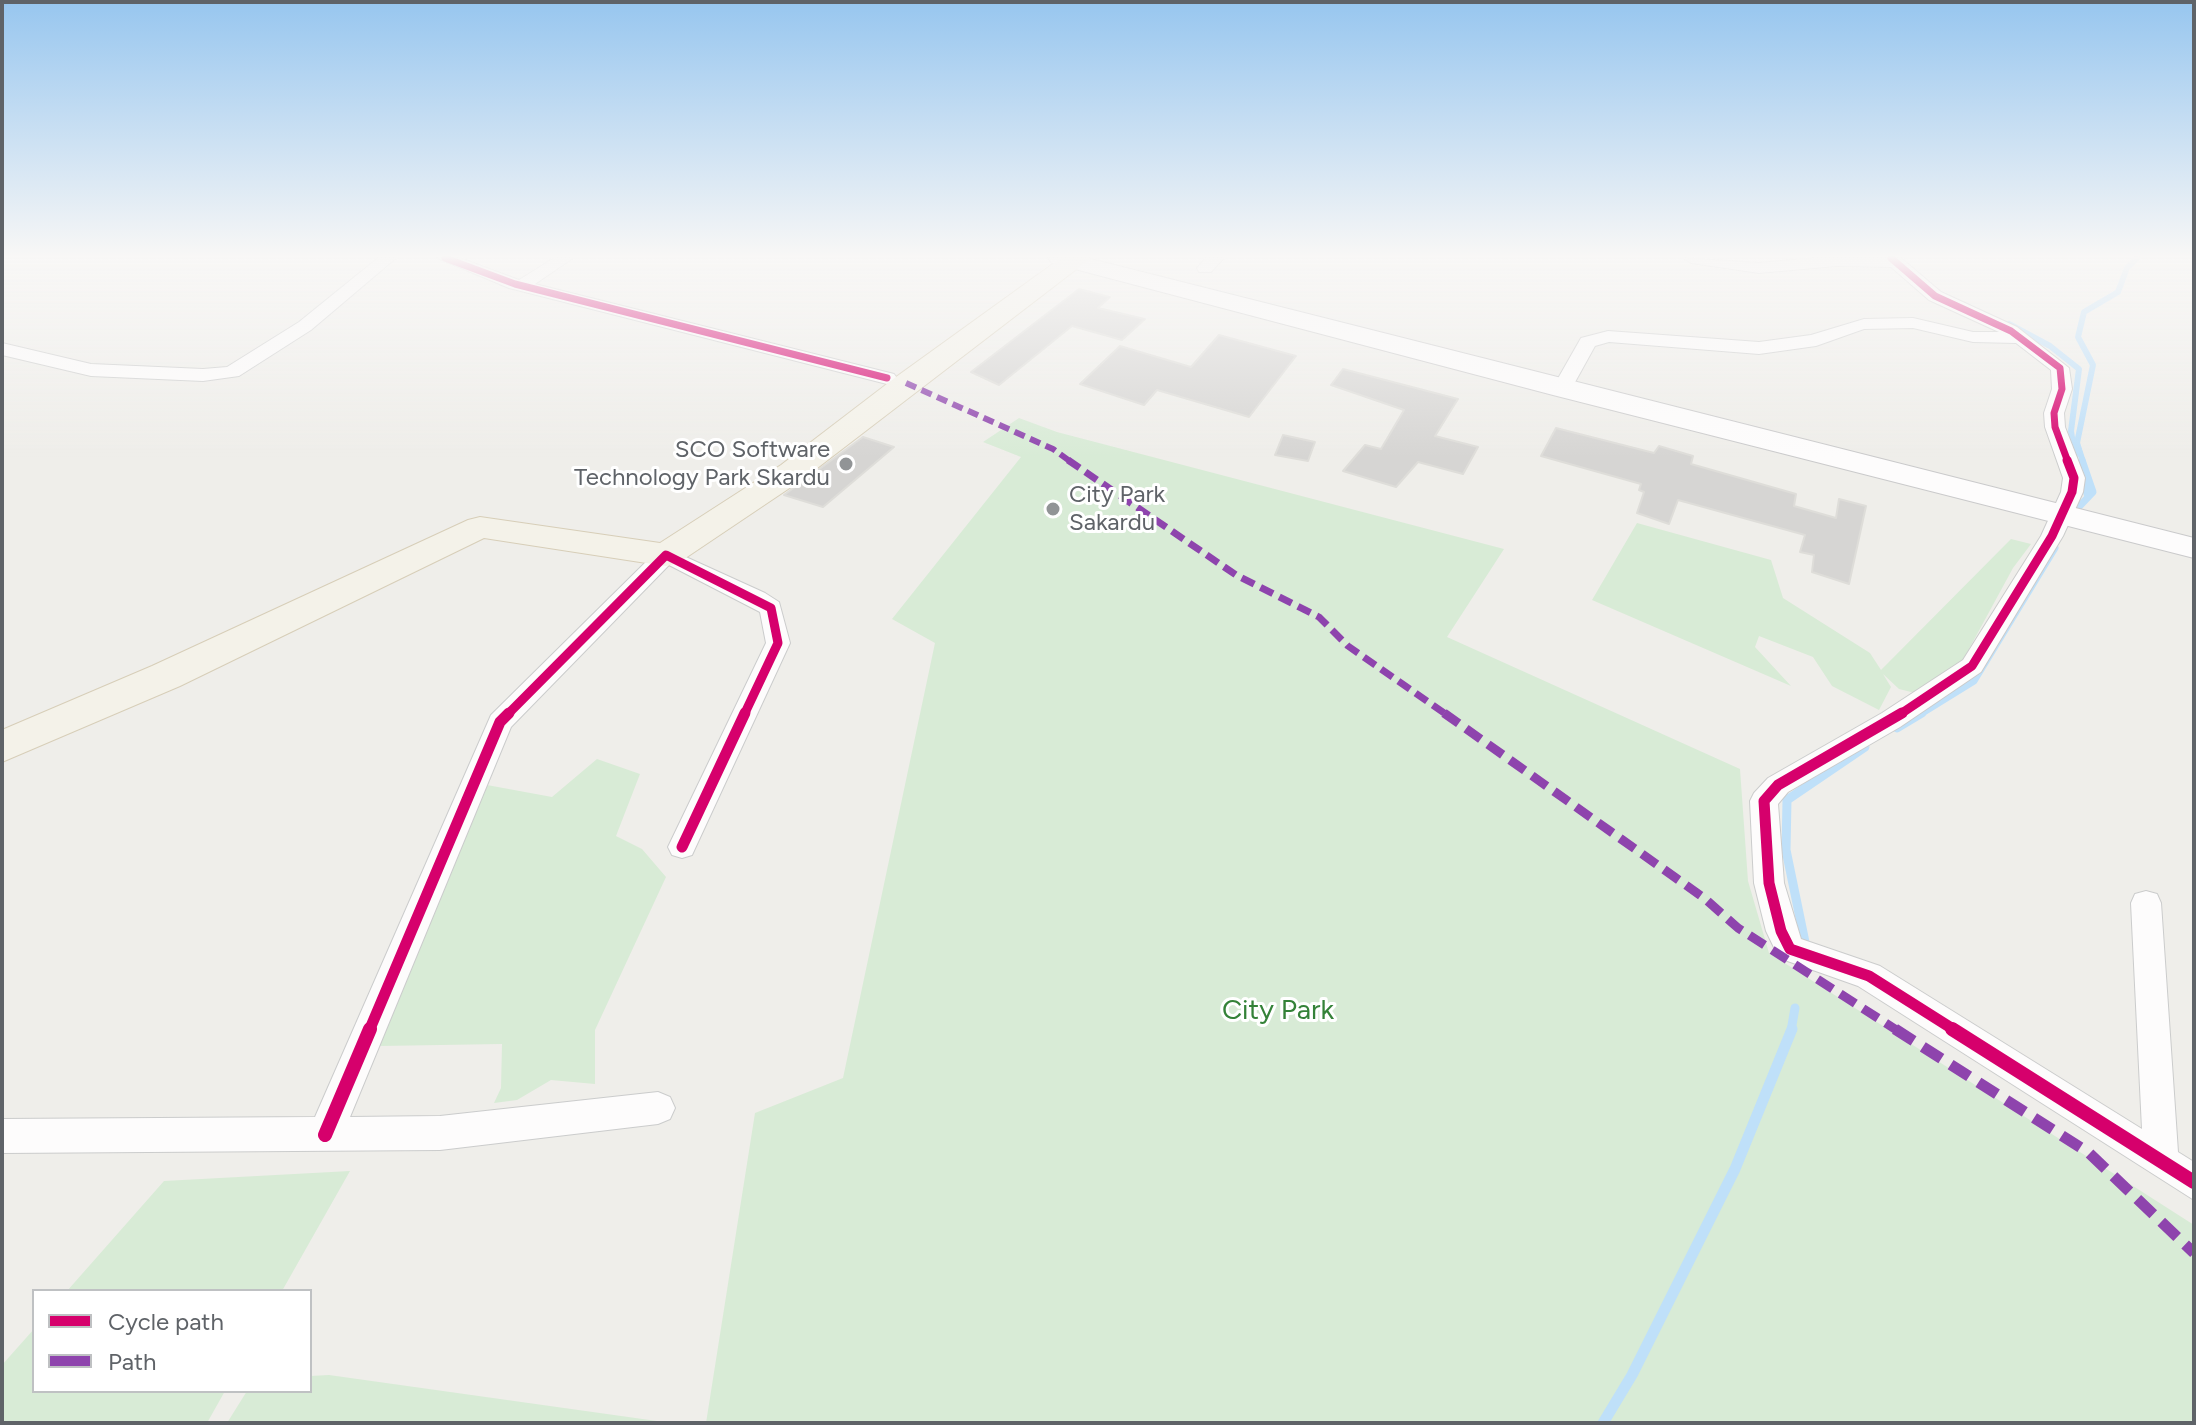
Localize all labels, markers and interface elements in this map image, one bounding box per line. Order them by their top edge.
place label: SCO Software Technology Park Skardu [574,436,830,492]
marker: SCO Software Technology Park Skardu [837,455,855,473]
place label: City Park Sakardu [1069,481,1165,537]
marker: City Park Sakardu [1044,500,1062,518]
park label: City Park [1222,994,1334,1028]
legend [32,1289,312,1393]
text: Cycle path [108,1307,224,1336]
text: Path [108,1347,156,1376]

